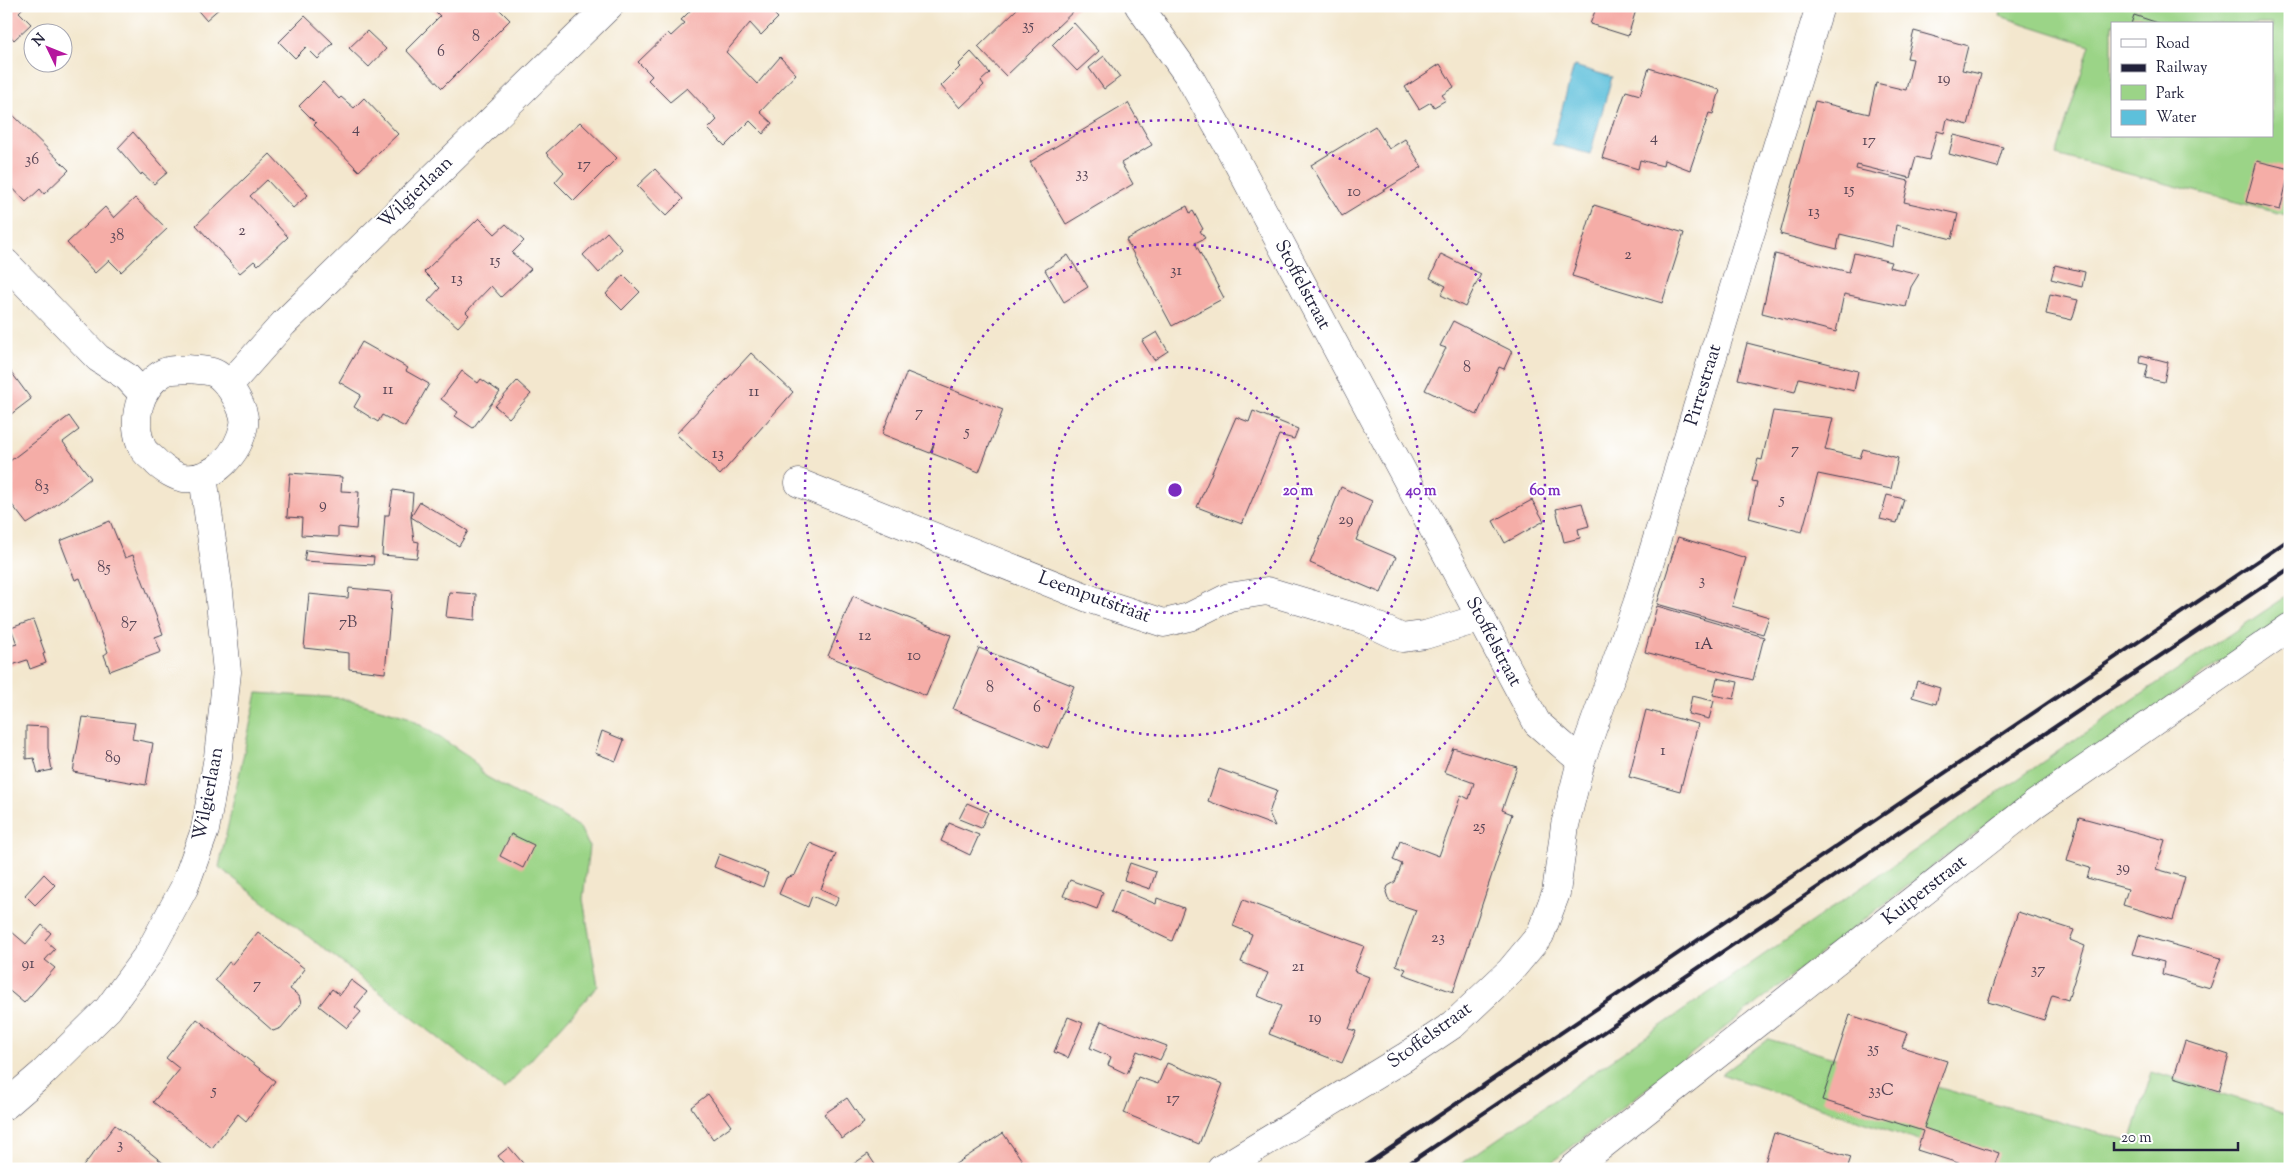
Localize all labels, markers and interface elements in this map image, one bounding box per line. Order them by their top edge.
house number: 35 [1022,15,1034,38]
north arrow [22,22,72,72]
legend [2111,22,2274,138]
house number: 8 [472,26,480,49]
text: N [29,30,51,51]
text: Road [2156,34,2190,55]
house number: 6 [437,41,445,64]
text: Railway [2156,58,2208,79]
house number: 19 [1937,68,1951,91]
text: Park [2156,84,2185,105]
text: Water [2156,108,2197,129]
house number: 4 [352,118,360,141]
house number: 4 [1650,127,1658,150]
house number: 17 [1862,130,1876,153]
house number: 36 [25,149,39,172]
street label: Wilgierlaan [372,150,460,236]
house number: 17 [577,154,591,177]
house number: 33 [1076,163,1088,186]
house number: 15 [1844,179,1855,202]
house number: 10 [1347,181,1361,204]
house number: 13 [1808,201,1820,224]
house number: 2 [238,220,246,243]
house number: 38 [110,225,124,248]
street label: Stoffelstraat [1267,235,1337,335]
house number: 2 [1624,244,1632,267]
house number: 15 [490,250,501,273]
house number: 31 [1170,260,1183,283]
house number: 13 [451,268,463,291]
street label: Pirrestraat [1679,341,1729,429]
house number: 8 [1463,357,1471,380]
house number: 11 [383,379,394,402]
house number: 11 [749,381,760,404]
house number: 7 [915,402,923,425]
house number: 5 [963,421,970,444]
house number: 7 [1791,439,1799,462]
house number: 13 [712,443,724,466]
house number: 83 [35,476,49,499]
centre of rings [1166,481,1184,499]
text: 20 m [1283,481,1314,502]
text: 40 m [1405,481,1437,502]
text: 60 m [1530,481,1561,502]
house number: 5 [1778,489,1785,512]
house number: 9 [319,494,327,517]
house number: 29 [1338,509,1354,532]
house number: 85 [97,557,111,580]
street label: Leemputstraat [1034,565,1154,631]
house number: 3 [1699,570,1705,593]
street label: Stoffelstraat [1458,592,1528,692]
house number: 7B [339,612,357,635]
house number: 87 [121,613,137,636]
house number: 12 [859,625,872,648]
house number: 1A [1695,634,1713,657]
house number: 10 [907,645,921,668]
house number: 8 [986,677,994,700]
house number: 6 [1033,697,1041,720]
house number: 1 [1660,740,1666,763]
street label: Wilgierlaan [187,745,231,843]
house number: 89 [105,747,121,770]
house number: 25 [1473,816,1486,839]
street label: Kuiperstraat [1877,849,1973,933]
house number: 39 [2116,857,2130,880]
house number: 23 [1431,927,1445,950]
house number: 91 [21,953,35,976]
house number: 21 [1292,956,1305,979]
house number: 37 [2031,959,2045,982]
house number: 7 [253,974,261,997]
street label: Stoffelstraat [1382,996,1478,1076]
house number: 19 [1308,1007,1322,1030]
house number: 35 [1867,1038,1879,1061]
house number: 5 [210,1080,217,1103]
house number: 33C [1868,1080,1894,1103]
house number: 17 [1166,1088,1180,1111]
scale bar [2114,1120,2237,1152]
text: 20 m [2121,1128,2152,1149]
house number: 3 [117,1134,123,1157]

